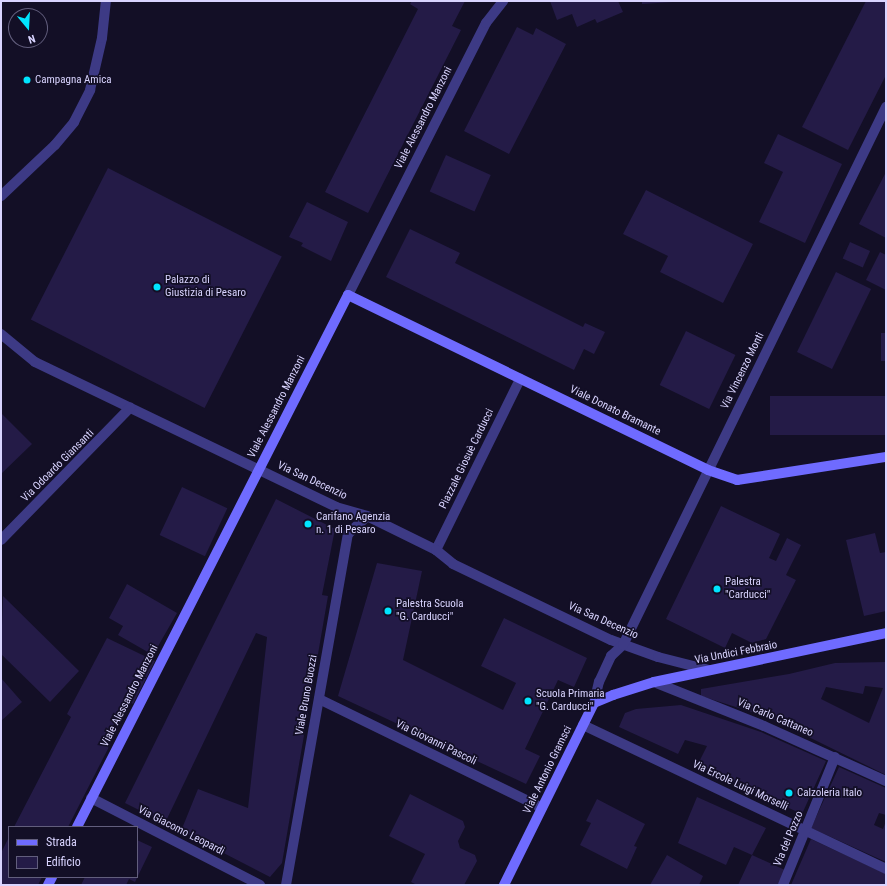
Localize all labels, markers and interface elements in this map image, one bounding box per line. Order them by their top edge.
north arrow [8,8,48,48]
text: N [26,32,37,46]
street label: Viale Alessandro Manzoni [393,65,455,171]
place label: Campagna Amica [35,73,112,87]
marker: Campagna Amica [22,75,32,85]
place label: Palazzo di Giustizia di Pesaro [165,274,246,300]
marker: Palazzo di Giustizia di Pesaro [152,282,162,292]
street label: Via Vincenzo Monti [719,330,767,412]
street label: Viale Alessandro Manzoni [246,354,308,460]
street label: Viale Donato Bramante [567,383,663,439]
street label: Piazzale Giosuè Carducci [437,407,497,511]
street label: Via Odoardo Giansanti [19,427,97,505]
street label: Via San Decenzio [275,459,349,503]
place label: Carifano Agenzia n. 1 di Pesaro [316,511,390,537]
marker: Carifano Agenzia n. 1 di Pesaro [303,519,313,529]
place label: Palestra "Carducci" [725,576,770,602]
marker: Palestra "Carducci" [712,584,722,594]
place label: Palestra Scuola "G. Carducci" [396,598,464,624]
street label: Via San Decenzio [566,600,640,642]
marker: Palestra Scuola "G. Carducci" [383,606,393,616]
street label: Via Undici Febbraio [694,639,778,667]
street label: Viale Alessandro Manzoni [99,643,161,749]
street label: Viale Bruno Buozzi [293,654,321,736]
place label: Scuola Primaria "G. Carducci" [536,688,605,714]
marker: Scuola Primaria "G. Carducci" [523,696,533,706]
street label: Via Carlo Cattaneo [735,696,815,740]
street label: Via Giovanni Pascoli [393,718,479,768]
street label: Viale Antonio Gramsci [521,724,575,816]
street label: Via Ercole Luigi Morselli [690,758,790,814]
place label: Calzoleria Italo [797,786,862,800]
marker: Calzoleria Italo [784,788,794,798]
street label: Via Giacomo Leopardi [135,803,227,859]
street label: Via del Pozzo [771,809,807,869]
legend [8,826,138,878]
text: Strada [46,835,77,849]
text: Edificio [46,855,81,869]

